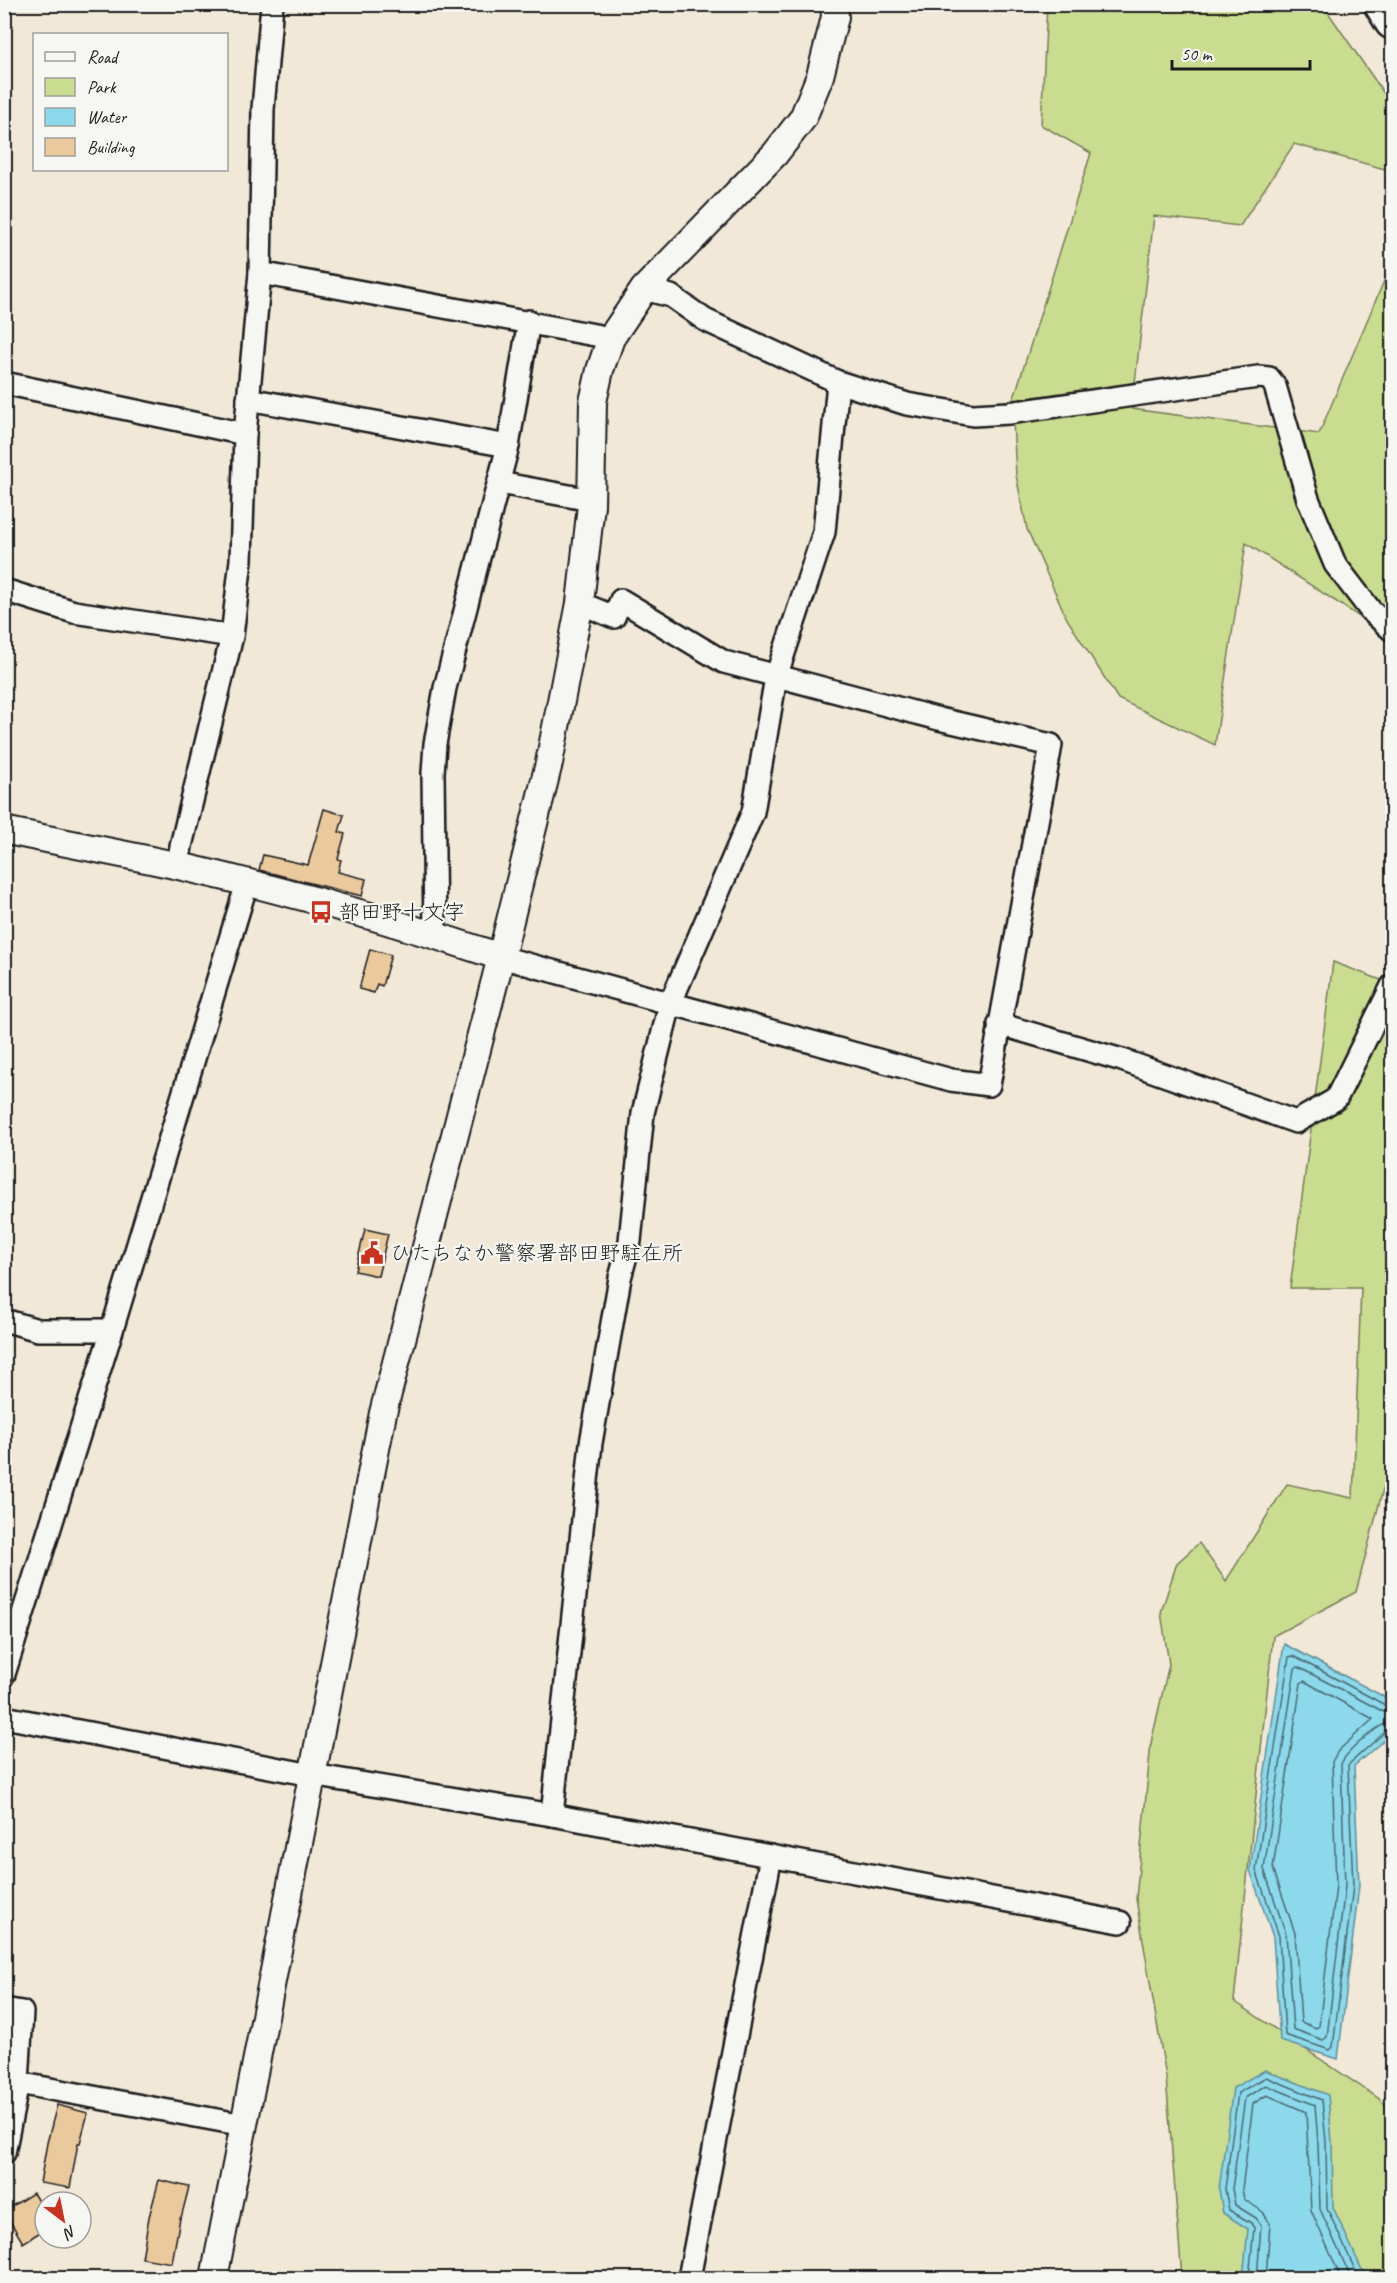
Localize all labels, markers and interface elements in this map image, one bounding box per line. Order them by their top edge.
legend [33,33,228,171]
scale bar [1172,33,1310,71]
text: 50 m [1181,43,1214,65]
text: Road [87,46,120,68]
text: Park [87,76,117,98]
text: Water [87,106,128,128]
text: Building [87,136,136,158]
bus stop icon: 部田野十文字 [308,899,334,925]
place label: 部田野十文字 [339,899,465,925]
public building icon: ひたちなか警察署部田野駐在所 [359,1240,385,1266]
place label: ひたちなか警察署部田野駐在所 [390,1240,683,1266]
north arrow [33,2190,93,2250]
text: N [58,2221,80,2245]

